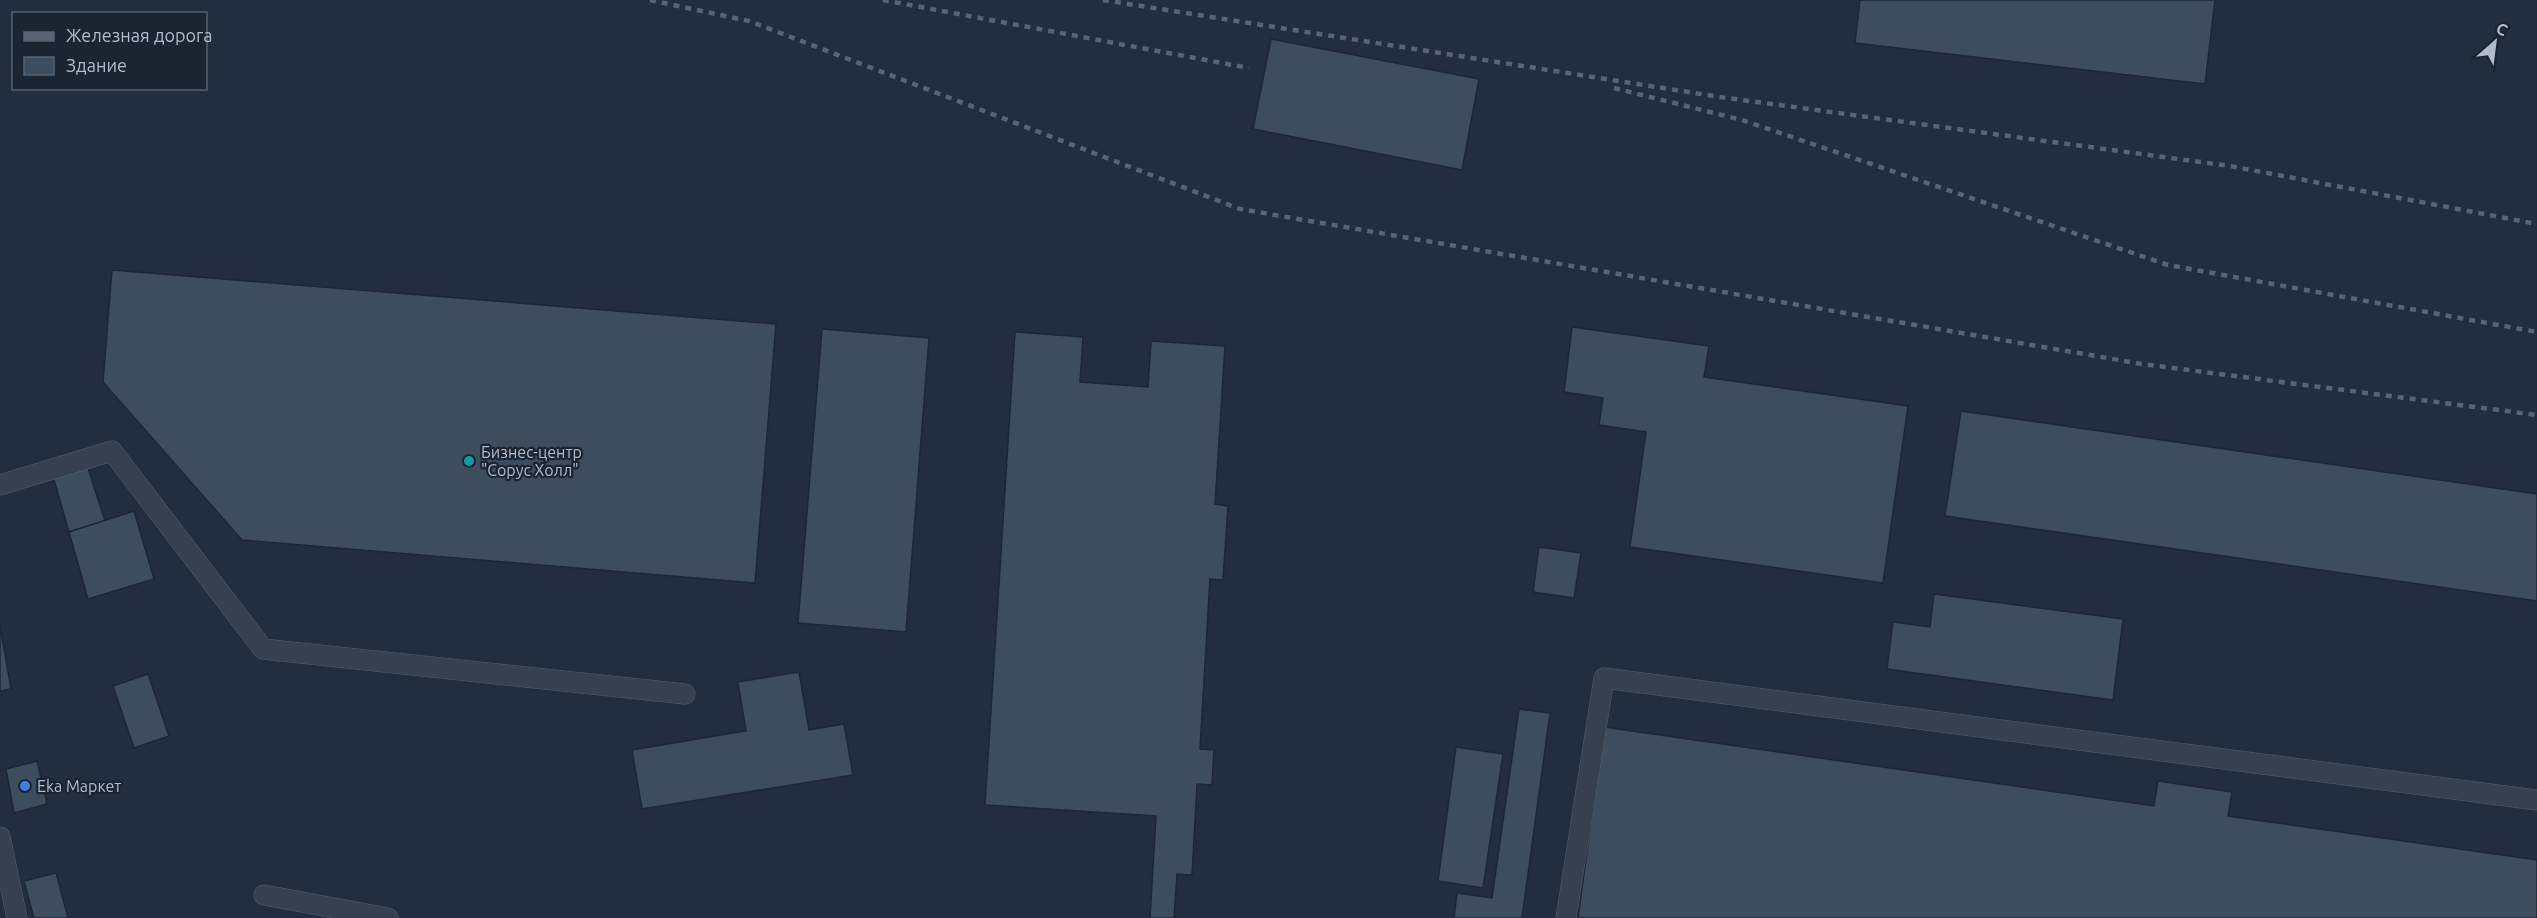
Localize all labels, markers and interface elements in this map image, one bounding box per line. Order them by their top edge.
legend [12,12,207,90]
north arrow [2465,12,2525,72]
text: С [2493,18,2511,39]
text: Железная дорога [66,25,213,45]
text: Здание [66,55,127,75]
place label: Бизнес-центр "Сорус Холл" [481,443,582,479]
marker: Бизнес-центр "Сорус Холл" [462,454,476,468]
place label: Eka Маркет [37,777,121,795]
marker: Eka Маркет [18,779,32,793]

